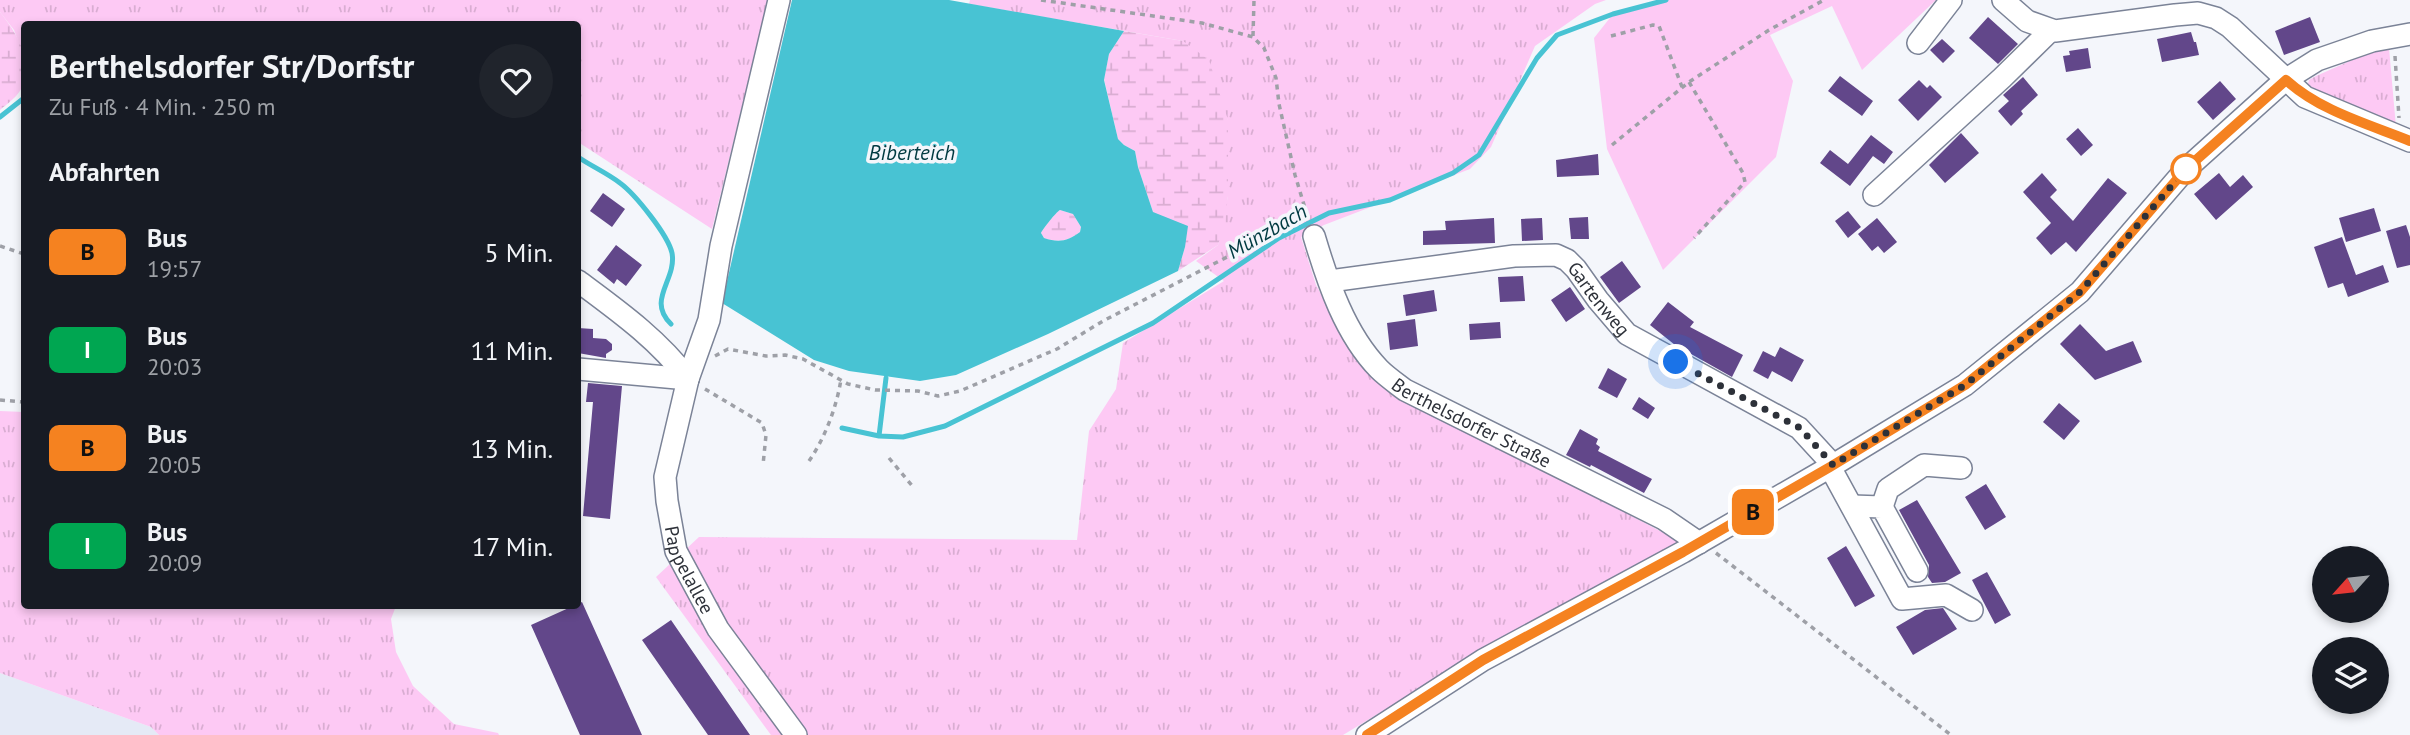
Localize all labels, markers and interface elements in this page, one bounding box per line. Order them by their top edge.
text: Berthelsdorfer Str/Dorfstr [49,44,414,87]
button: heart [479,44,553,118]
text: Zu Fuß · 4 Min. · 250 m [49,92,275,121]
water label: Biberteich [869,139,955,166]
unlabelled marker [2171,154,2201,184]
text: Abfahrten [49,155,160,188]
water label: Münzbach [1222,197,1312,265]
text: Bus [147,221,187,254]
text: B [80,236,95,267]
text: 5 Min. [485,236,553,269]
text: 19:57 [147,254,202,283]
street label: Gartenweg [1563,256,1635,341]
text: Bus [147,319,187,352]
text: I [84,334,91,365]
text: 11 Min. [470,334,553,367]
your location [1658,344,1693,379]
text: 20:03 [147,352,202,381]
street label: Berthelsdorfer Straße [1387,372,1555,473]
text: Bus [147,417,187,450]
text: B [80,432,95,463]
text: 13 Min. [470,432,553,465]
text: 20:05 [147,450,202,479]
line badge: B [1730,489,1776,535]
text: B [1746,496,1760,527]
text: Bus [147,515,187,548]
street label: Pappelallee [660,524,720,618]
text: I [84,530,91,561]
text: 17 Min. [472,530,553,563]
north arrow [2312,546,2389,623]
map controls [2312,546,2389,714]
text: 20:09 [147,548,202,577]
button: layers [2312,637,2389,714]

